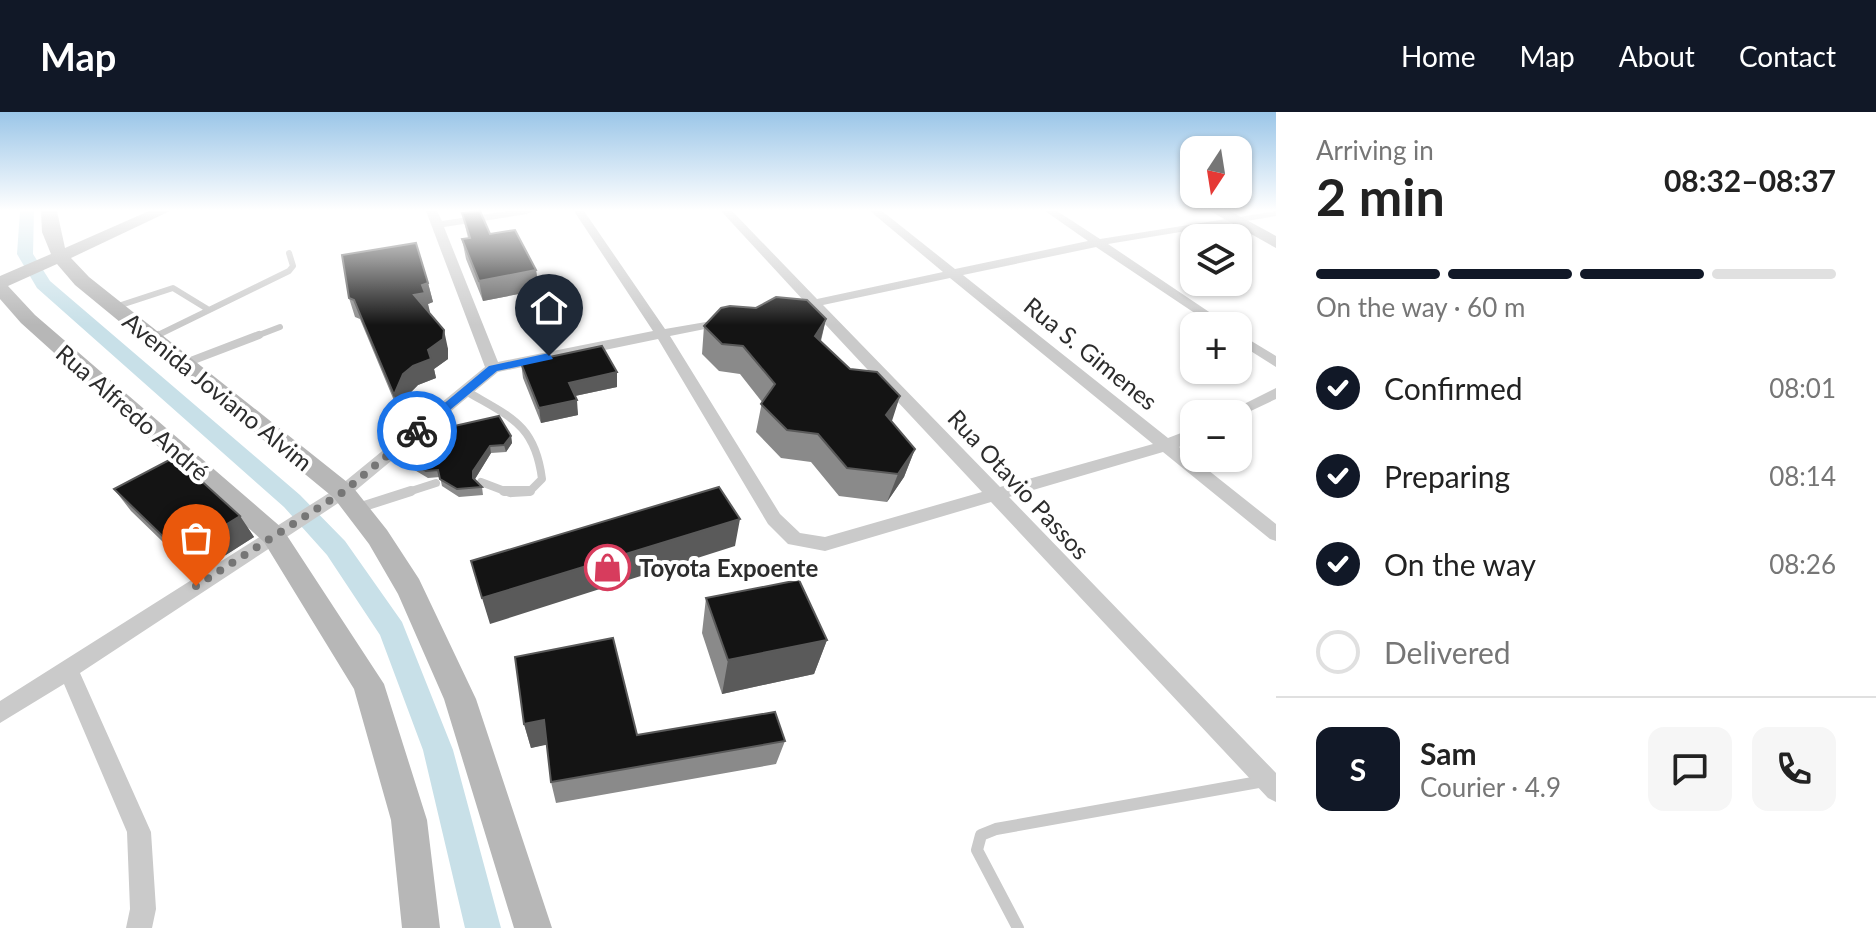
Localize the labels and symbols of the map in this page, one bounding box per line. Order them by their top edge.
north arrow [1180,136,1252,208]
pin [515,274,583,356]
street label: Rua S. Gimenes [1019,290,1163,416]
street label: Avenida Joviano Alvim [118,306,318,476]
street label: Rua Alfredo André [51,338,215,486]
courier [377,391,457,471]
street label: Rua Otavio Passos [942,403,1096,565]
pin [162,504,230,586]
shop icon: Toyota Expoente [584,543,632,591]
place label: Toyota Expoente [639,553,818,582]

